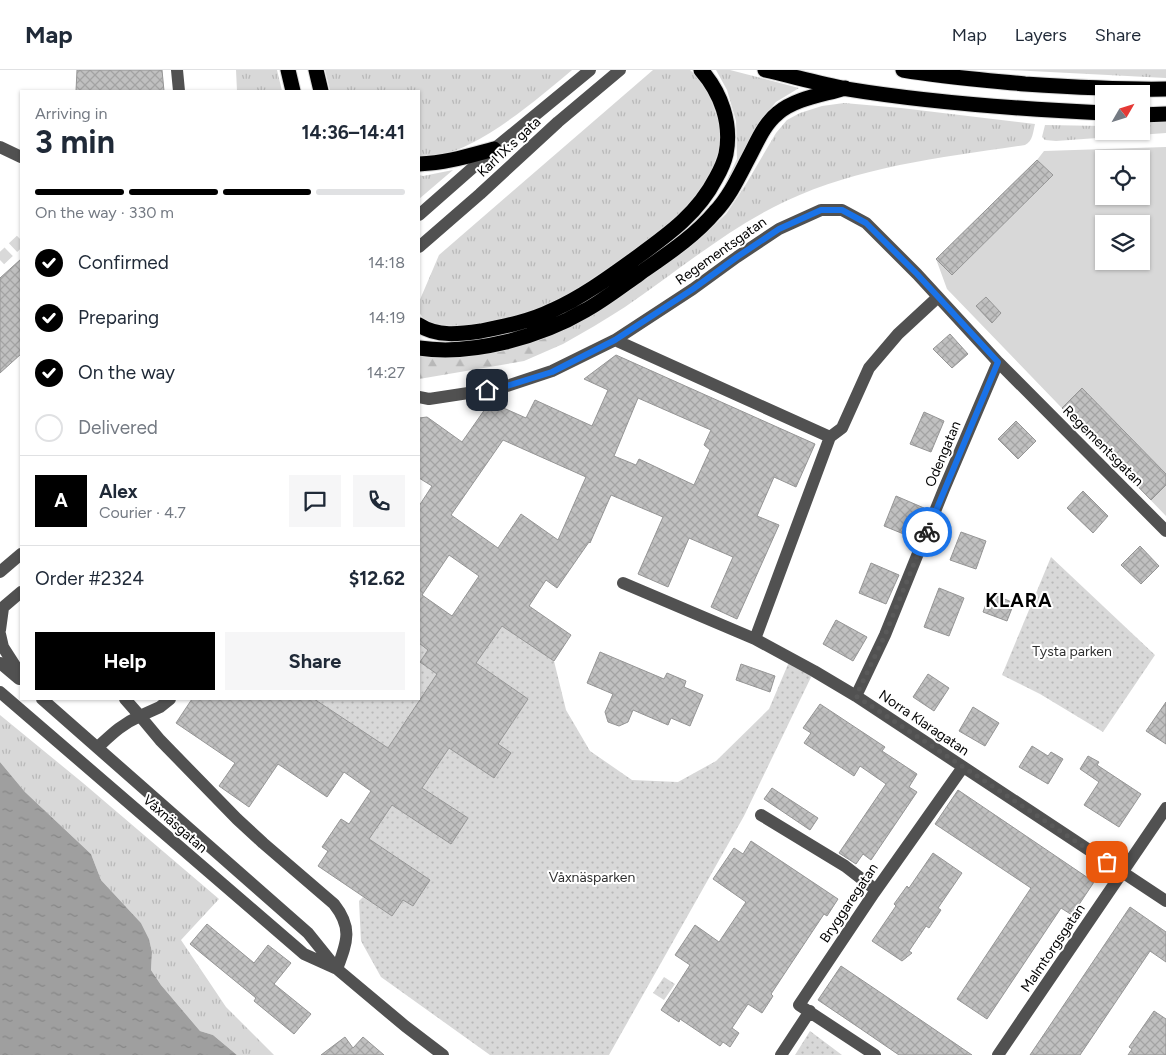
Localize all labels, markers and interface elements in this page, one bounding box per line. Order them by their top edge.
text: Map [25,20,73,49]
text: Map [952,24,987,46]
text: Layers [1015,24,1067,46]
text: Share [1095,24,1141,46]
north arrow [1095,85,1150,140]
map controls [1095,85,1150,270]
text: Arriving in [35,104,107,123]
street label: Karl IX:s gata [474,113,544,181]
text: 14:36–14:41 [301,121,405,144]
text: 3 min [35,123,115,161]
button: locate [1095,150,1150,205]
text: On the way · 330 m [35,203,174,222]
street label: Regementsgatan [672,213,770,289]
button: layers [1095,215,1150,270]
icon: check [35,249,63,277]
text: Confirmed [78,251,169,274]
text: 14:18 [368,253,405,272]
icon: check [35,304,63,332]
text: Preparing [78,306,159,329]
text: 14:19 [369,308,405,327]
icon: check [35,359,63,387]
text: On the way [78,361,175,384]
text: 14:27 [367,363,405,382]
pin [466,369,508,411]
icon: home [473,376,501,404]
street label: Regementsgatan [1059,402,1147,490]
text: Delivered [78,416,158,439]
street label: Odengatan [921,418,965,490]
button: chat [289,475,341,527]
button: phone [353,475,405,527]
text: Alex [99,480,138,503]
text: A [54,489,68,512]
text: Courier · 4.7 [99,503,186,522]
courier [902,507,952,557]
icon: bike [913,518,941,546]
text: Order #2324 [35,567,144,590]
text: $12.62 [349,567,405,590]
district label: KLARA [985,589,1053,612]
button: Help [35,632,215,690]
button: Share [225,632,405,690]
park label: Tysta parken [1032,643,1112,660]
street label: Norra Klaragatan [876,687,973,760]
street label: Våxnäsgatan [139,791,211,857]
pin [1086,841,1128,883]
icon: bag [1093,848,1121,876]
street label: Bryggaregatan [816,860,882,946]
park label: Våxnäsparken [549,869,635,886]
street label: Malmtorgsgatan [1017,901,1089,995]

